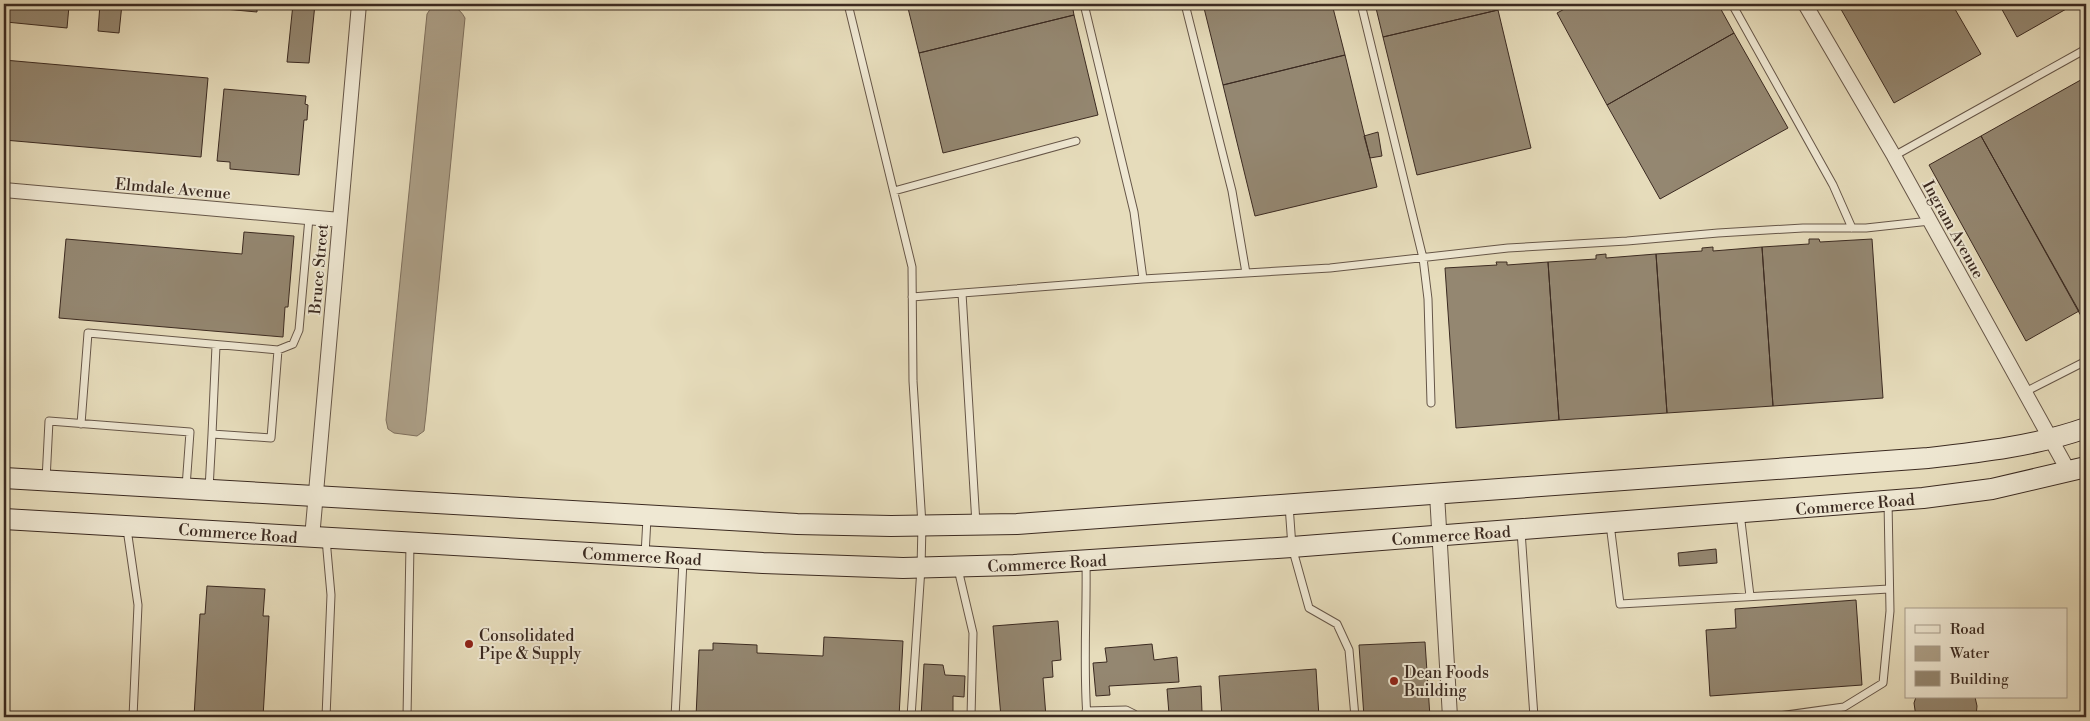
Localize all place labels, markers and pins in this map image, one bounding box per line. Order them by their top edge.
place label: Consolidated Pipe & Supply [479,626,582,664]
marker: Consolidated Pipe & Supply [463,638,475,650]
place label: Dean Foods Building [1403,663,1489,701]
marker: Dean Foods Building [1388,675,1400,687]

